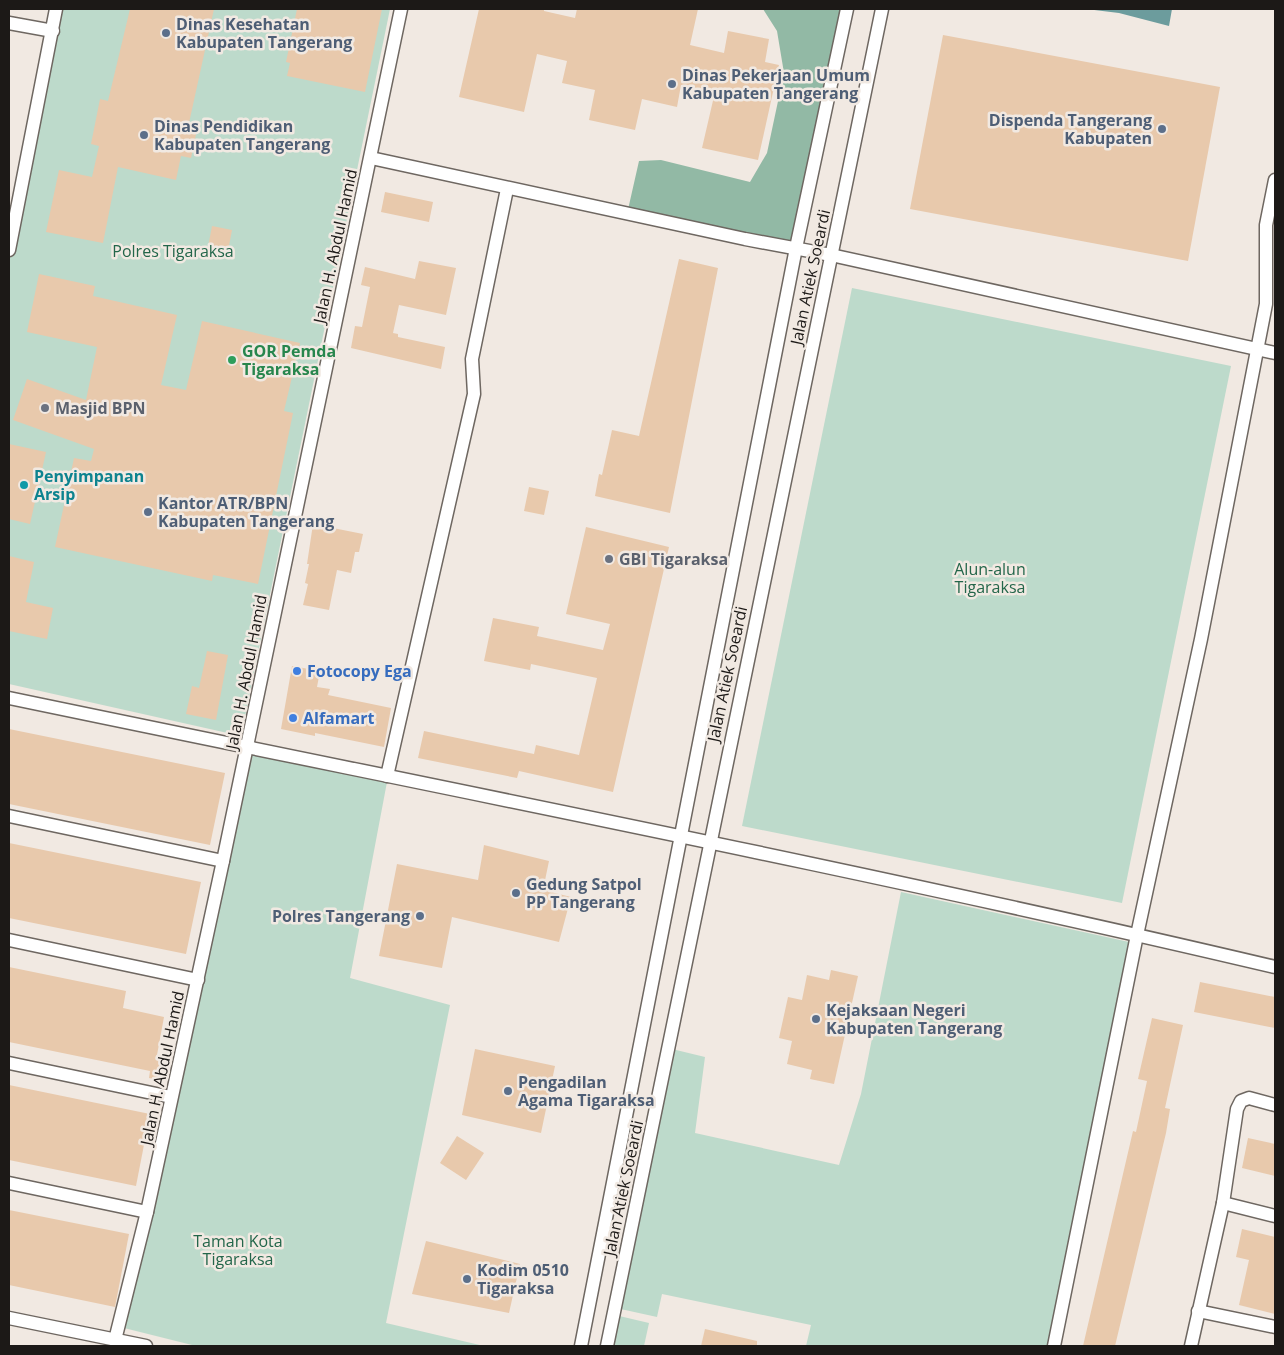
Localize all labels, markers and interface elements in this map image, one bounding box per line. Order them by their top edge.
place label: Dinas Kesehatan Kabupaten Tangerang [176,13,352,53]
marker: Dinas Kesehatan Kabupaten Tangerang [160,27,172,39]
place label: Dinas Pekerjaan Umum Kabupaten Tangerang [682,64,870,104]
marker: Dinas Pekerjaan Umum Kabupaten Tangerang [666,78,678,90]
place label: Dispenda Tangerang Kabupaten [989,109,1152,149]
place label: Dinas Pendidikan Kabupaten Tangerang [154,115,330,155]
marker: Dispenda Tangerang Kabupaten [1156,123,1168,135]
marker: Dinas Pendidikan Kabupaten Tangerang [138,129,150,141]
street label: Jalan H. Abdul Hamid [307,167,362,327]
street label: Jalan Atiek Soeardi [784,207,835,349]
park label: Polres Tigaraksa [112,240,234,262]
place label: GOR Pemda Tigaraksa [242,340,336,380]
marker: GOR Pemda Tigaraksa [226,354,238,366]
place label: Masjid BPN [55,397,146,419]
marker: Masjid BPN [39,402,51,414]
place label: Penyimpanan Arsip [34,465,144,505]
marker: Penyimpanan Arsip [18,479,30,491]
place label: Kantor ATR/BPN Kabupaten Tangerang [158,492,334,532]
marker: Kantor ATR/BPN Kabupaten Tangerang [142,506,154,518]
place label: GBI Tigaraksa [619,548,728,570]
marker: GBI Tigaraksa [603,553,615,565]
park label: Alun-alun Tigaraksa [954,558,1026,598]
street label: Jalan H. Abdul Hamid [220,593,272,753]
street label: Jalan Atiek Soeardi [701,604,752,746]
place label: Fotocopy Ega [307,660,412,682]
marker: Fotocopy Ega [291,665,303,677]
place label: Alfamart [303,707,374,729]
marker: Alfamart [287,712,299,724]
place label: Gedung Satpol PP Tangerang [526,873,642,913]
marker: Gedung Satpol PP Tangerang [510,887,522,899]
place label: Polres Tangerang [272,905,410,927]
marker: Polres Tangerang [414,910,426,922]
street label: Jalan H. Abdul Hamid [134,989,189,1149]
place label: Kejaksaan Negeri Kabupaten Tangerang [826,999,1002,1039]
marker: Kejaksaan Negeri Kabupaten Tangerang [810,1013,822,1025]
place label: Pengadilan Agama Tigaraksa [518,1071,655,1111]
marker: Pengadilan Agama Tigaraksa [502,1085,514,1097]
street label: Jalan Atiek Soeardi [597,1118,648,1260]
park label: Taman Kota Tigaraksa [193,1230,283,1270]
place label: Kodim 0510 Tigaraksa [477,1259,569,1299]
marker: Kodim 0510 Tigaraksa [461,1273,473,1285]

